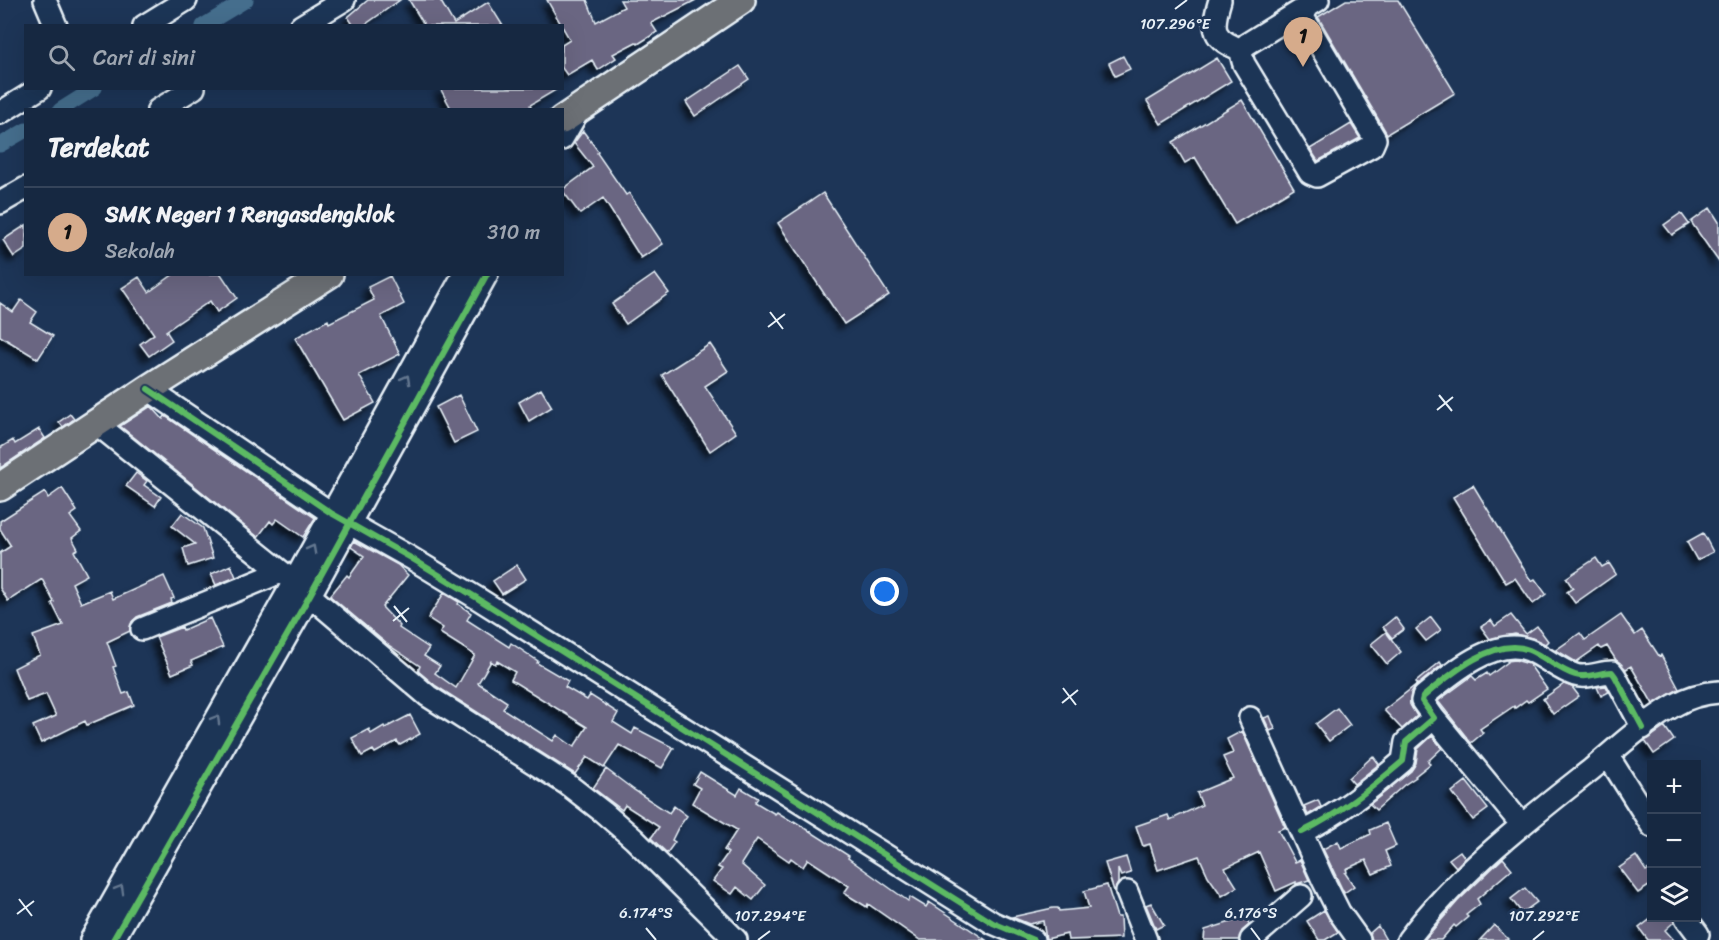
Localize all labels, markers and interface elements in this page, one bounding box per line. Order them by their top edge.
text: 107.296°E [1140,11,1212,37]
pin: 1 [1284,17,1322,67]
search box [24,24,564,90]
text: Cari di sini [93,38,195,77]
icon: search [45,41,78,74]
text: Terdekat [48,124,149,170]
text: SMK Negeri 1 Rengasdengklok [105,195,395,234]
text: 1 [63,215,72,250]
text: 310 m [487,215,540,250]
text: Sekolah [105,234,175,269]
one-way arrow [399,374,410,385]
one-way arrow [305,545,316,556]
your location [870,577,899,606]
one-way arrow [209,715,221,726]
map controls [1647,760,1701,922]
button: + [1647,760,1701,814]
button: − [1647,814,1701,868]
button: layers [1647,868,1701,922]
one-way arrow [113,885,124,895]
text: 6.174°S [619,900,673,926]
text: 6.176°S [1225,900,1278,926]
text: 107.294°E [735,903,807,929]
text: 107.292°E [1509,903,1581,929]

